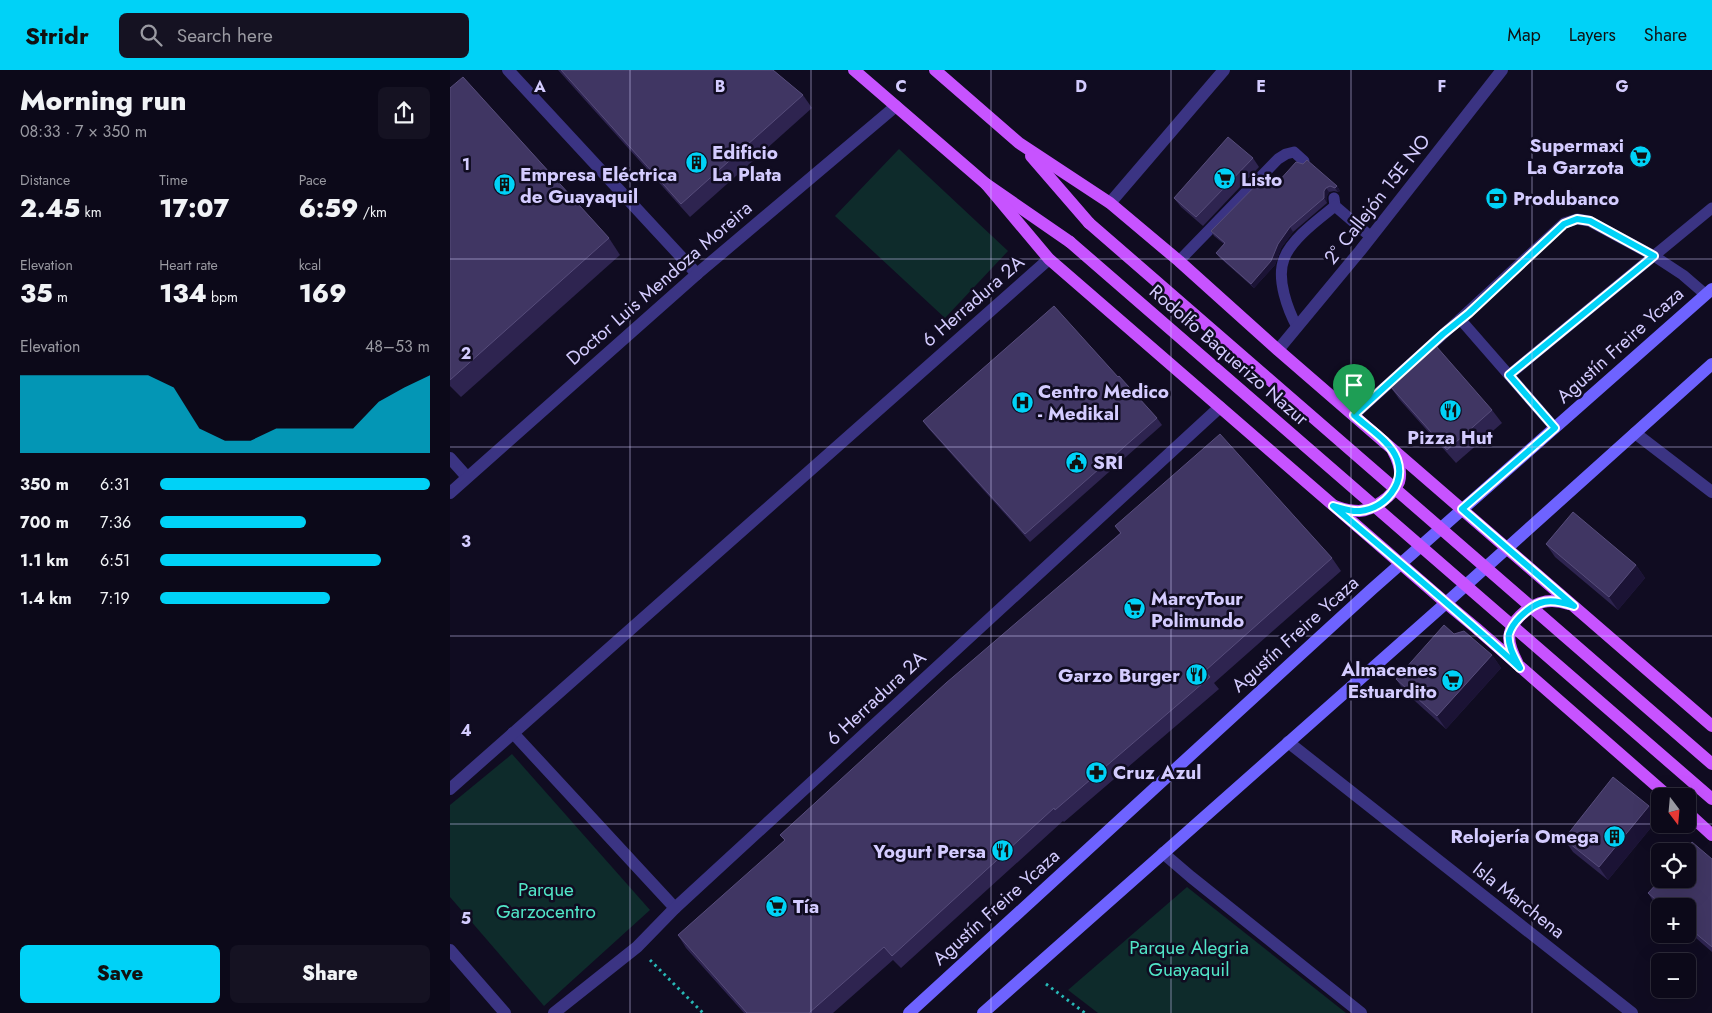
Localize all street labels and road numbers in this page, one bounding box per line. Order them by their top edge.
street label: 2° Callejón 15E NO [1318,128,1436,270]
street label: Doctor Luis Mendoza Moreira [560,195,758,371]
street label: 6 Herradura 2A [916,249,1030,353]
street label: Rodolfo Baquerizo Nazur [1143,278,1315,432]
street label: Agustín Freire Ycaza [1550,280,1690,410]
street label: Agustín Freire Ycaza [1225,569,1365,699]
street label: 6 Herradura 2A [820,644,932,751]
street label: Agustín Freire Ycaza [926,842,1066,972]
street label: Isla Marchena [1467,855,1571,945]

